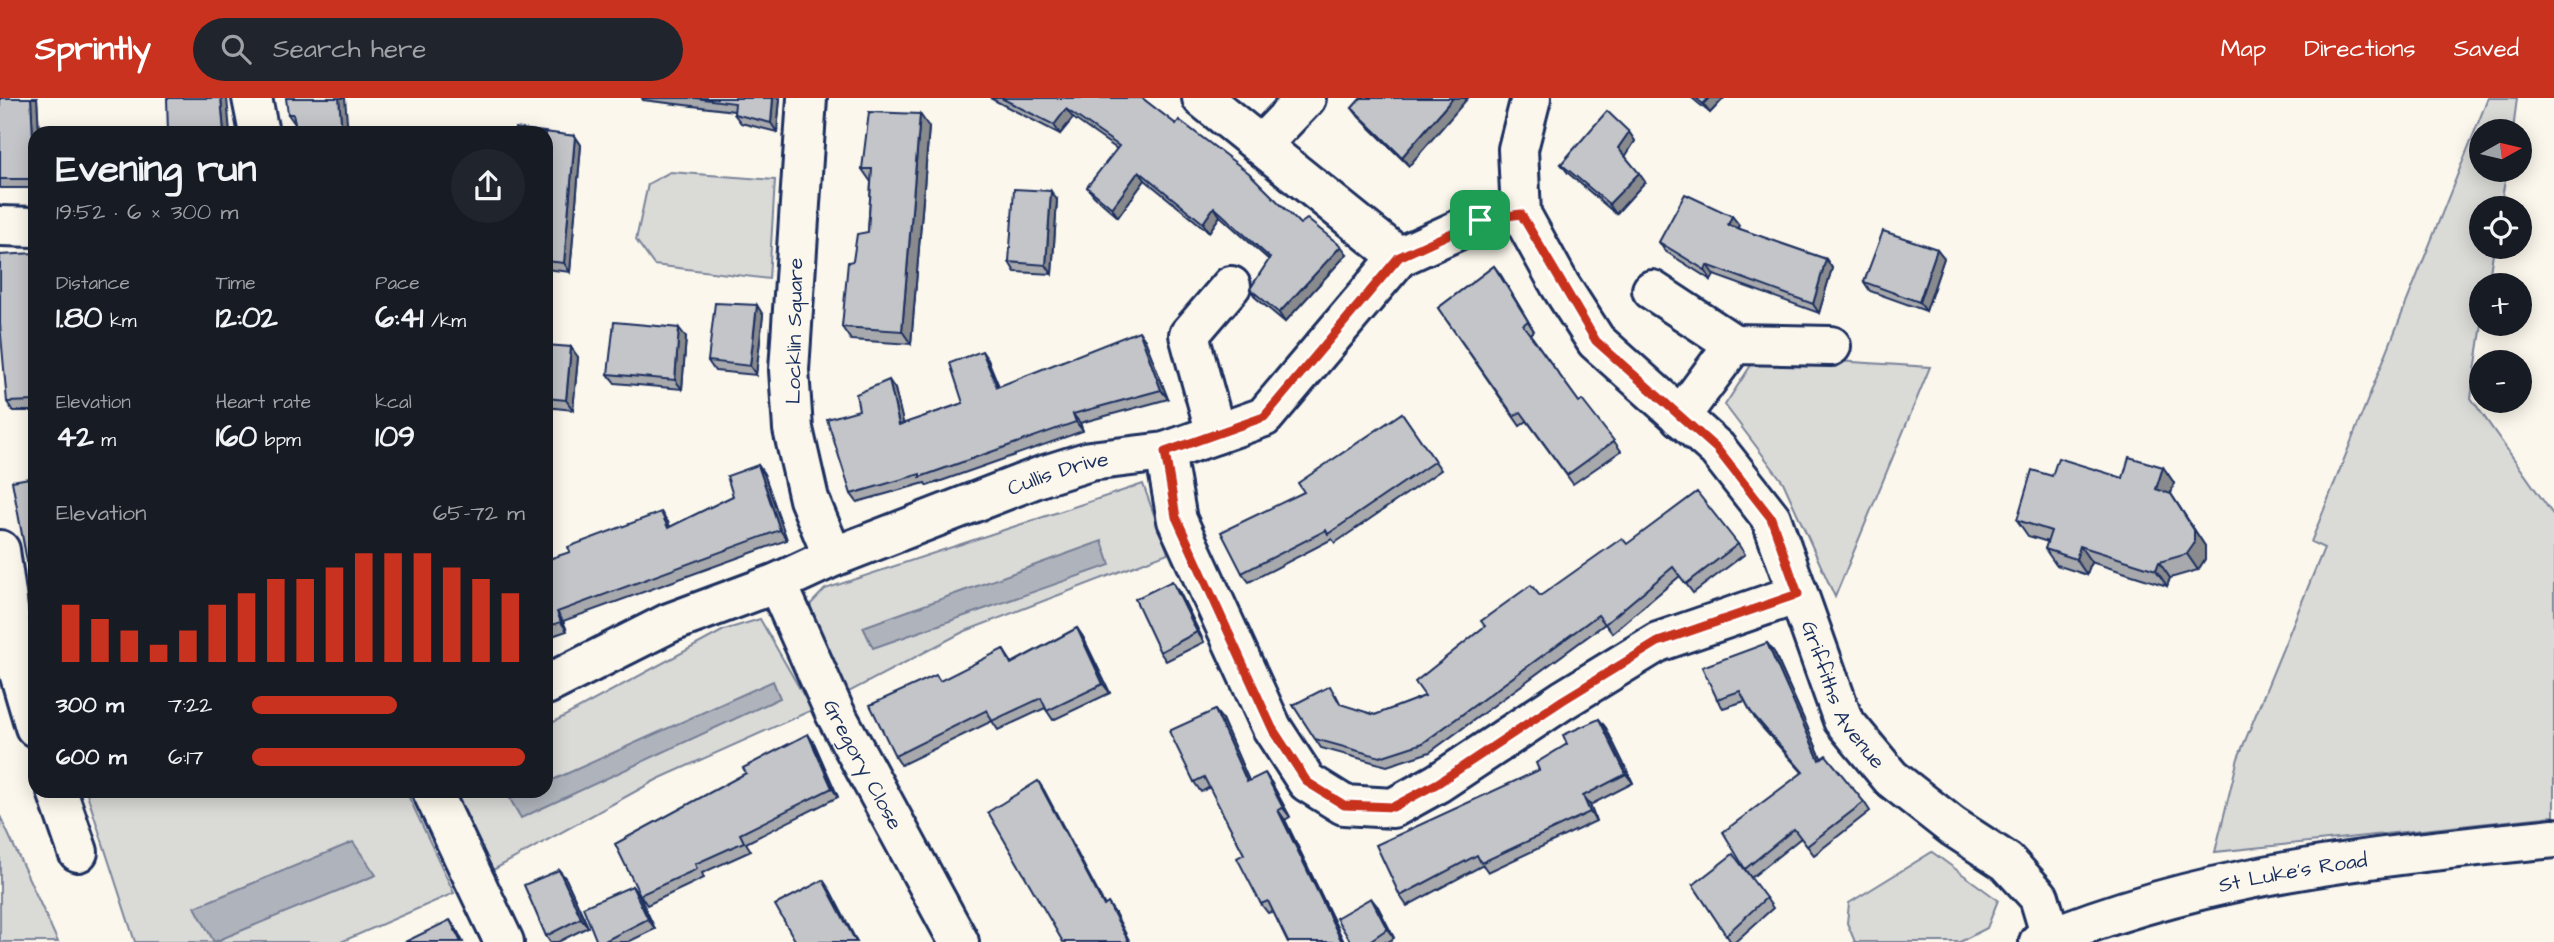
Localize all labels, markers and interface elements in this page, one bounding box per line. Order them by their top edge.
search box [193,18,683,81]
text: Sprintly [35,26,151,72]
icon: search [217,30,255,68]
text: Search here [273,31,426,67]
text: Map [2221,32,2266,66]
text: Directions [2304,32,2416,66]
text: Saved [2454,32,2519,66]
north arrow [2469,119,2532,182]
map controls [2469,119,2532,413]
text: Evening run [56,144,257,196]
button: share [451,149,525,223]
pin [1450,190,1510,250]
text: 19:52 · 6 × 300 m [56,196,238,228]
button: locate [2469,196,2532,259]
icon: arrive [1461,201,1499,239]
street label: Locklin Square [779,258,810,405]
text: Distance [56,270,130,297]
text: Time [216,270,255,297]
text: Pace [375,270,419,297]
button: + [2469,273,2532,336]
text: 1.80 [56,297,102,339]
text: 12:02 [216,297,278,339]
text: 6:41 [375,297,423,339]
text: km [102,308,137,335]
text: /km [423,308,466,335]
button: − [2469,350,2532,413]
text: Elevation [56,389,131,416]
text: Heart rate [216,389,311,416]
text: kcal [375,389,412,416]
text: 42 [56,416,94,458]
text: 160 [216,416,257,458]
text: 109 [375,416,415,458]
text: m [94,427,116,454]
text: bpm [257,427,301,454]
street label: Cullis Drive [1003,445,1110,503]
text: Elevation [56,497,147,529]
text: 65–72 m [433,497,525,529]
street label: Griffiths Avenue [1794,617,1892,775]
text: 300 m [56,689,124,721]
text: 7:22 [168,689,212,721]
street label: Gregory Close [816,695,909,835]
text: 600 m [56,741,127,773]
text: 6:17 [168,741,203,773]
street label: St Luke's Road [2216,845,2369,900]

